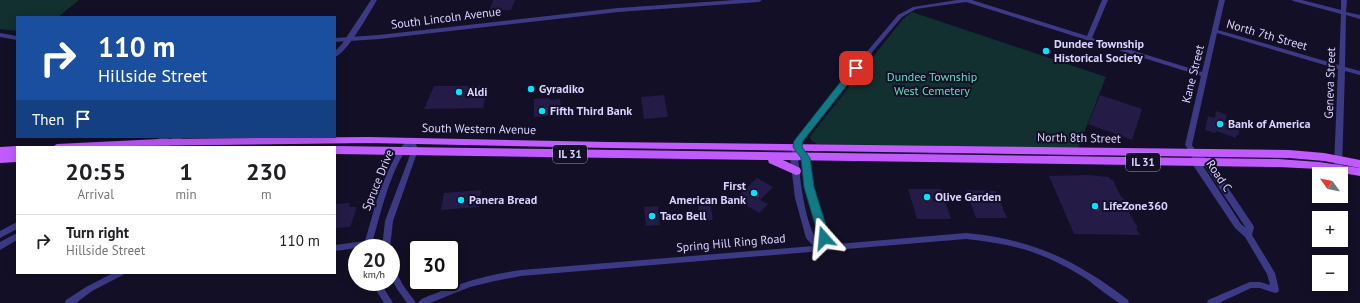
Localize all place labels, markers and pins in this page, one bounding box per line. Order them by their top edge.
place label: Dundee Township Historical Society [1054,36,1145,65]
marker: Dundee Township Historical Society [1041,46,1051,56]
pin [839,51,873,85]
place label: Gyradiko [539,81,585,96]
place label: Aldi [467,84,487,99]
marker: Gyradiko [526,84,536,94]
marker: Aldi [454,87,464,97]
place label: Fifth Third Bank [550,103,632,118]
marker: Fifth Third Bank [537,106,547,116]
place label: Bank of America [1228,116,1311,131]
marker: Bank of America [1215,119,1225,129]
place label: First American Bank [669,178,747,207]
marker: First American Bank [749,188,759,198]
place label: Olive Garden [935,189,1001,204]
place label: Panera Bread [469,192,537,207]
marker: Olive Garden [922,192,932,202]
marker: Panera Bread [456,195,466,205]
place label: LifeZone360 [1103,198,1168,213]
marker: LifeZone360 [1090,201,1100,211]
place label: Taco Bell [660,208,707,223]
marker: Taco Bell [647,211,657,221]

